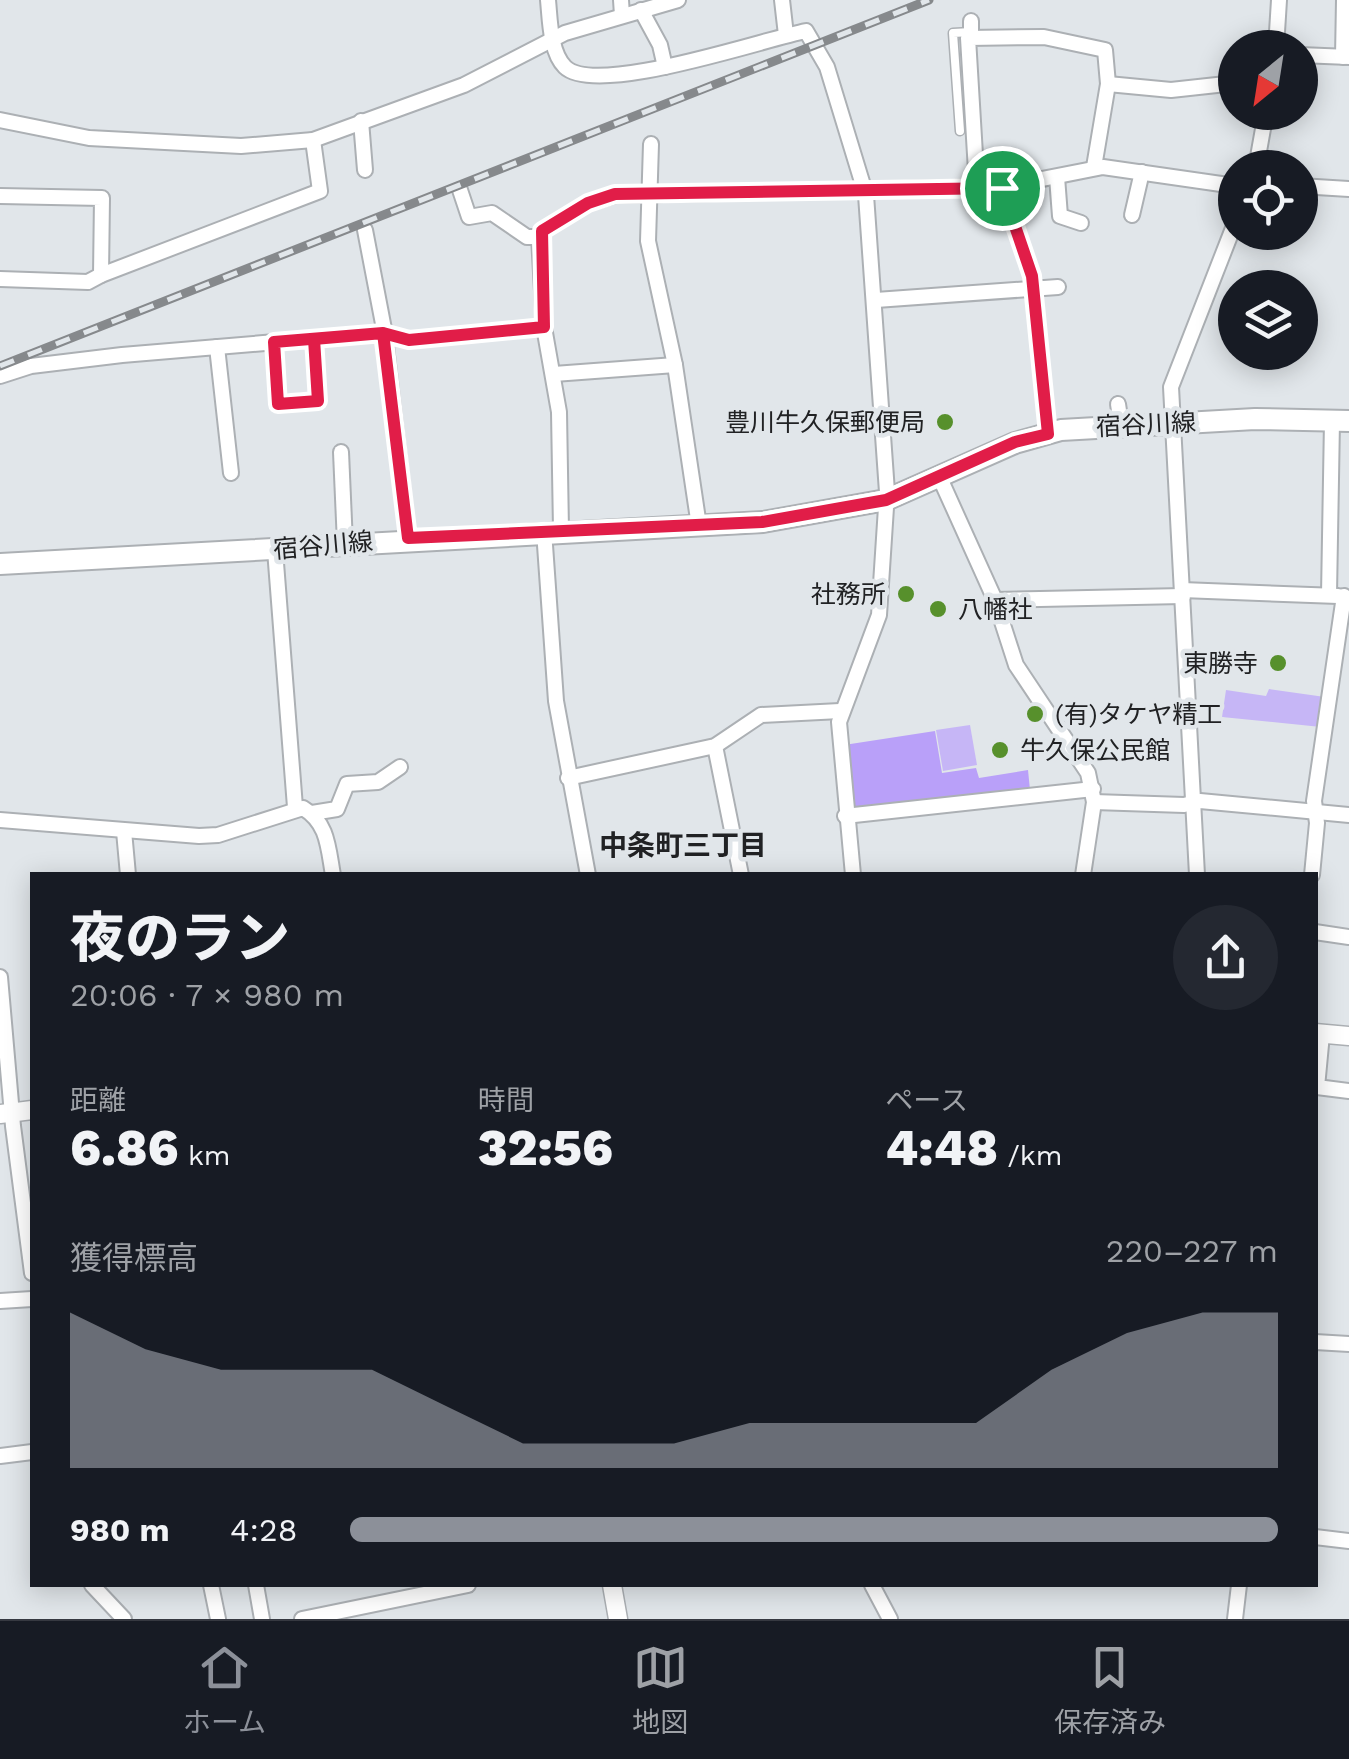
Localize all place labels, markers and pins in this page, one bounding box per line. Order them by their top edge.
pin [960,146,1045,231]
place label: 豊川牛久保郵便局 [725,408,925,437]
marker: 豊川牛久保郵便局 [934,411,956,433]
place label: 社務所 [811,580,886,609]
marker: 社務所 [895,583,917,605]
place label: 八幡社 [958,595,1033,624]
marker: 八幡社 [927,598,949,620]
place label: 東勝寺 [1183,649,1258,678]
marker: 東勝寺 [1267,652,1289,674]
place label: (有)タケヤ精工 [1055,700,1223,729]
marker: (有)タケヤ精工 [1024,703,1046,725]
place label: 牛久保公民館 [1020,736,1170,765]
marker: 牛久保公民館 [989,739,1011,761]

